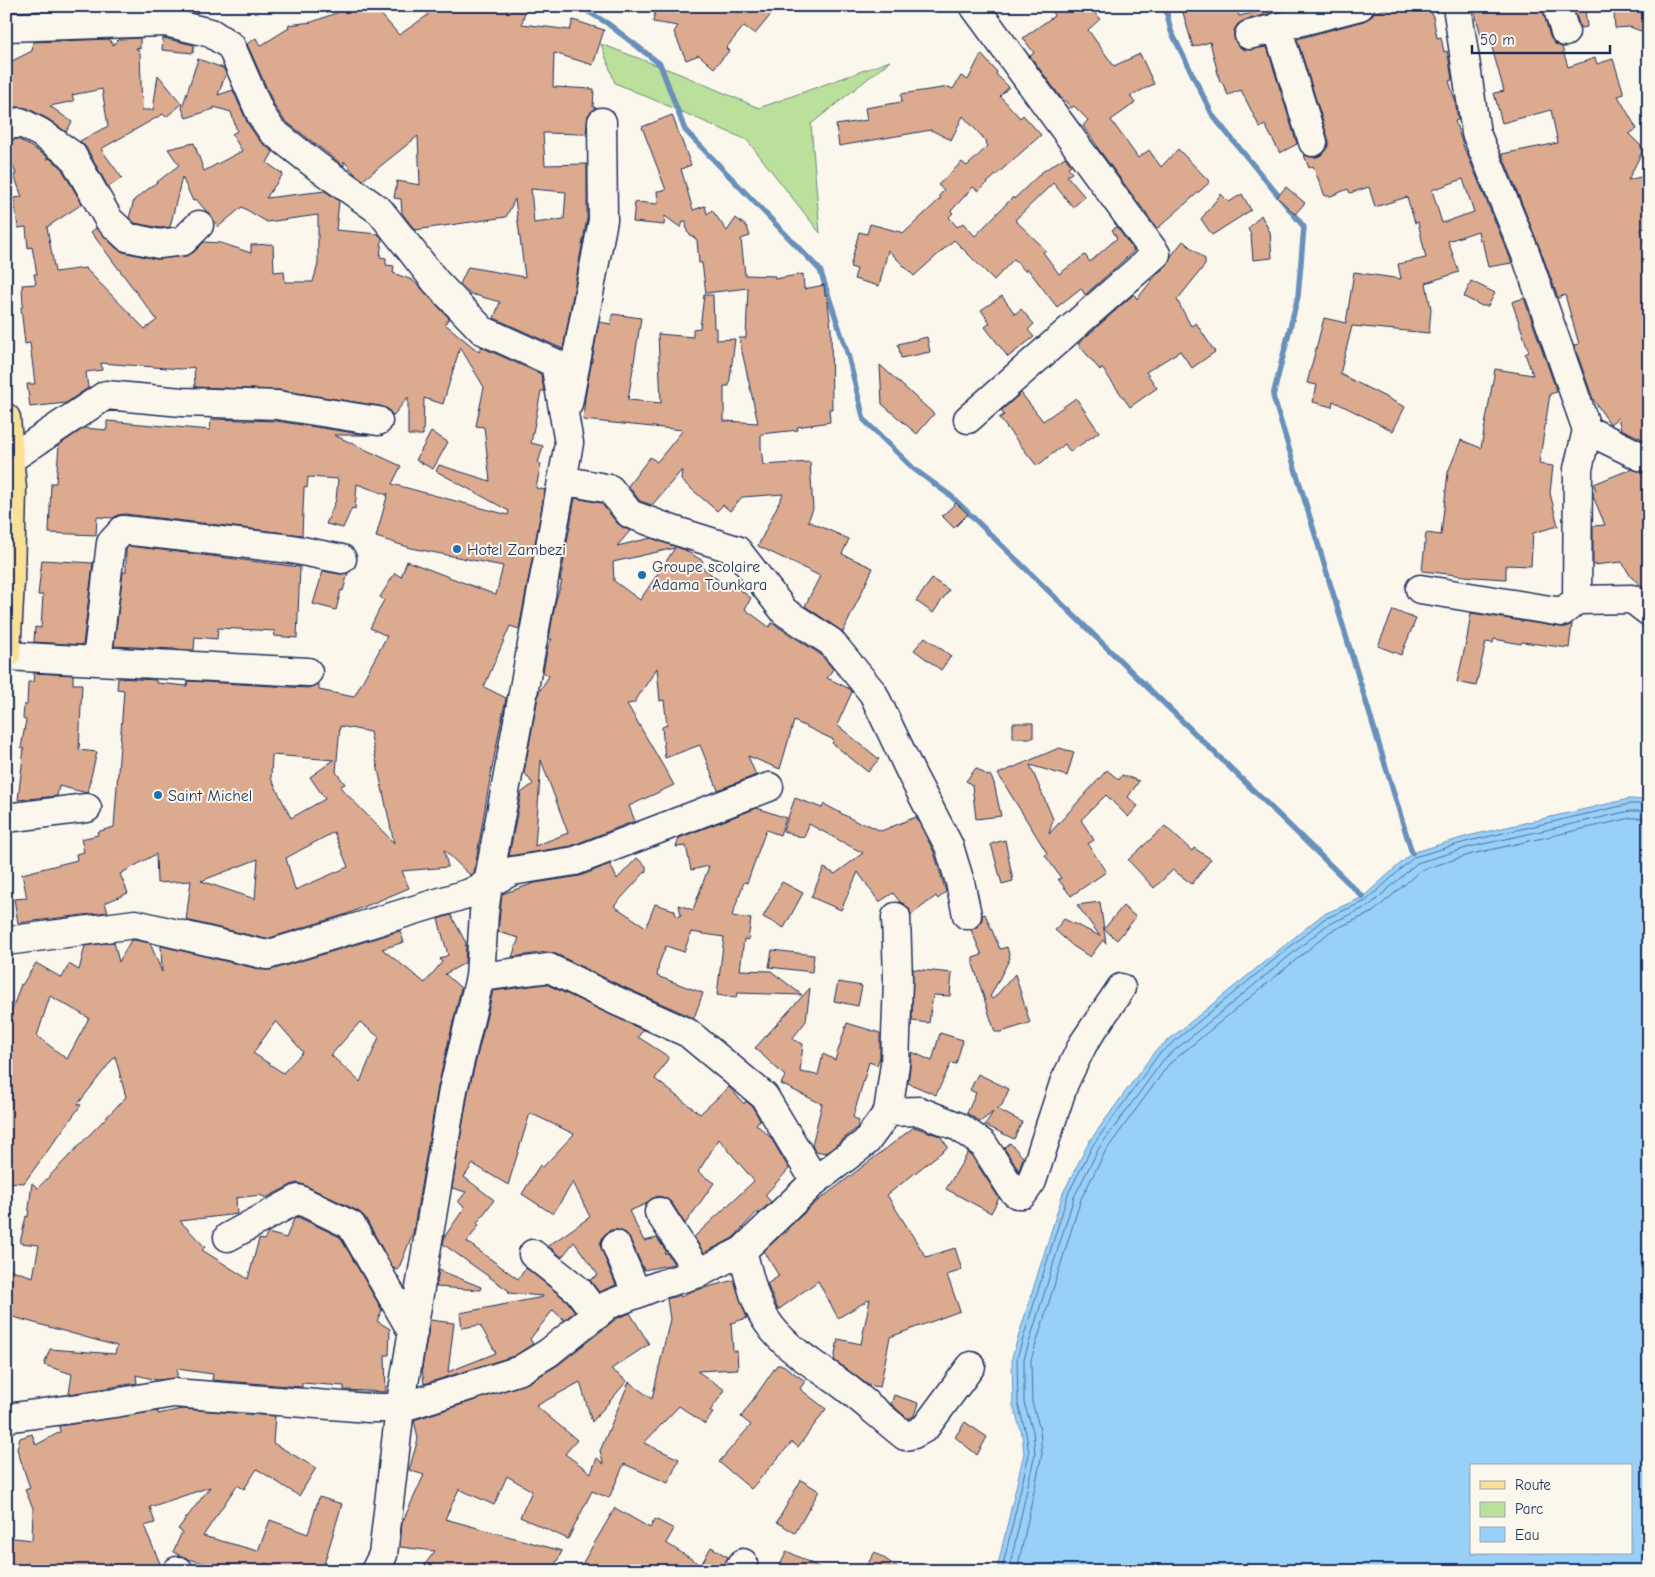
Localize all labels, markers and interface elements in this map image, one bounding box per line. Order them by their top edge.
scale bar [1472,22,1610,54]
text: 50 m [1480,31,1515,49]
place label: Hotel Zambezi [467,541,566,559]
marker: Hotel Zambezi [451,543,463,555]
place label: Groupe scolaire Adama Tounkara [652,558,767,594]
marker: Groupe scolaire Adama Tounkara [636,569,648,581]
place label: Saint Michel [168,787,252,805]
marker: Saint Michel [152,789,164,801]
legend [1470,1464,1632,1554]
text: Route [1515,1476,1551,1494]
text: Parc [1515,1500,1543,1518]
text: Eau [1515,1526,1539,1544]

